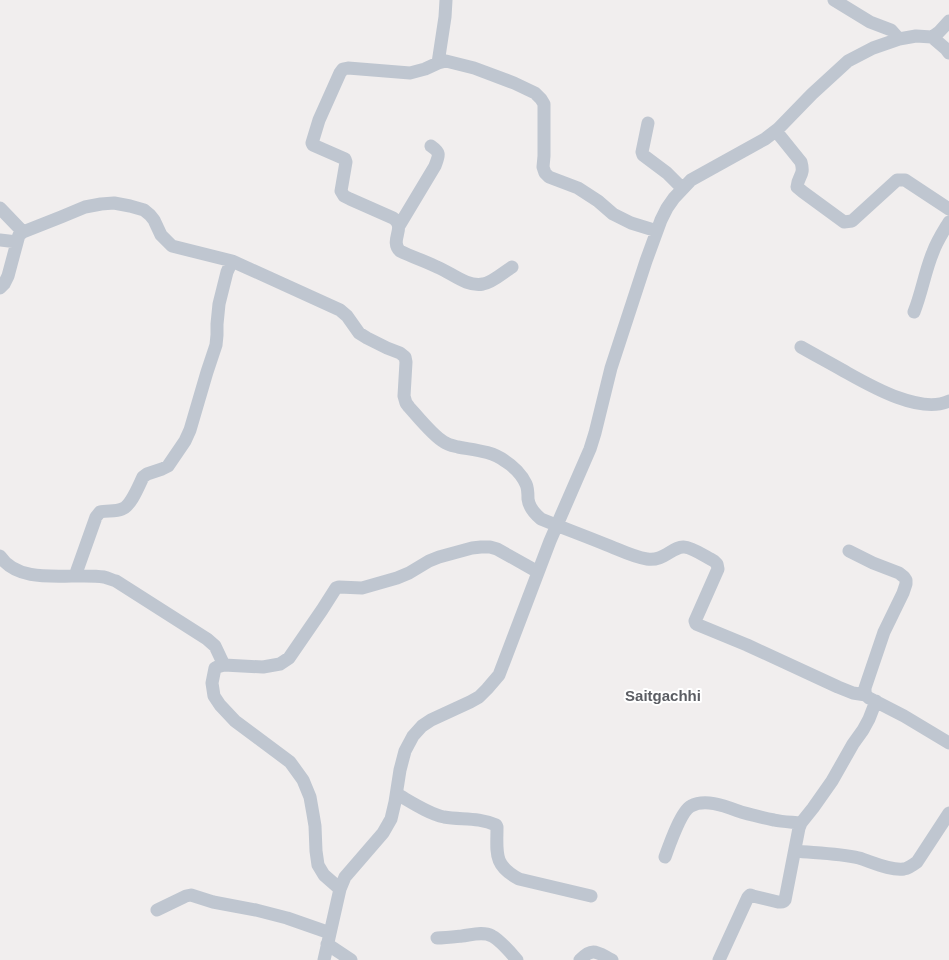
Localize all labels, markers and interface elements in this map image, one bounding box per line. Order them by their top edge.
district label: Saitgachhi [625,687,701,704]

